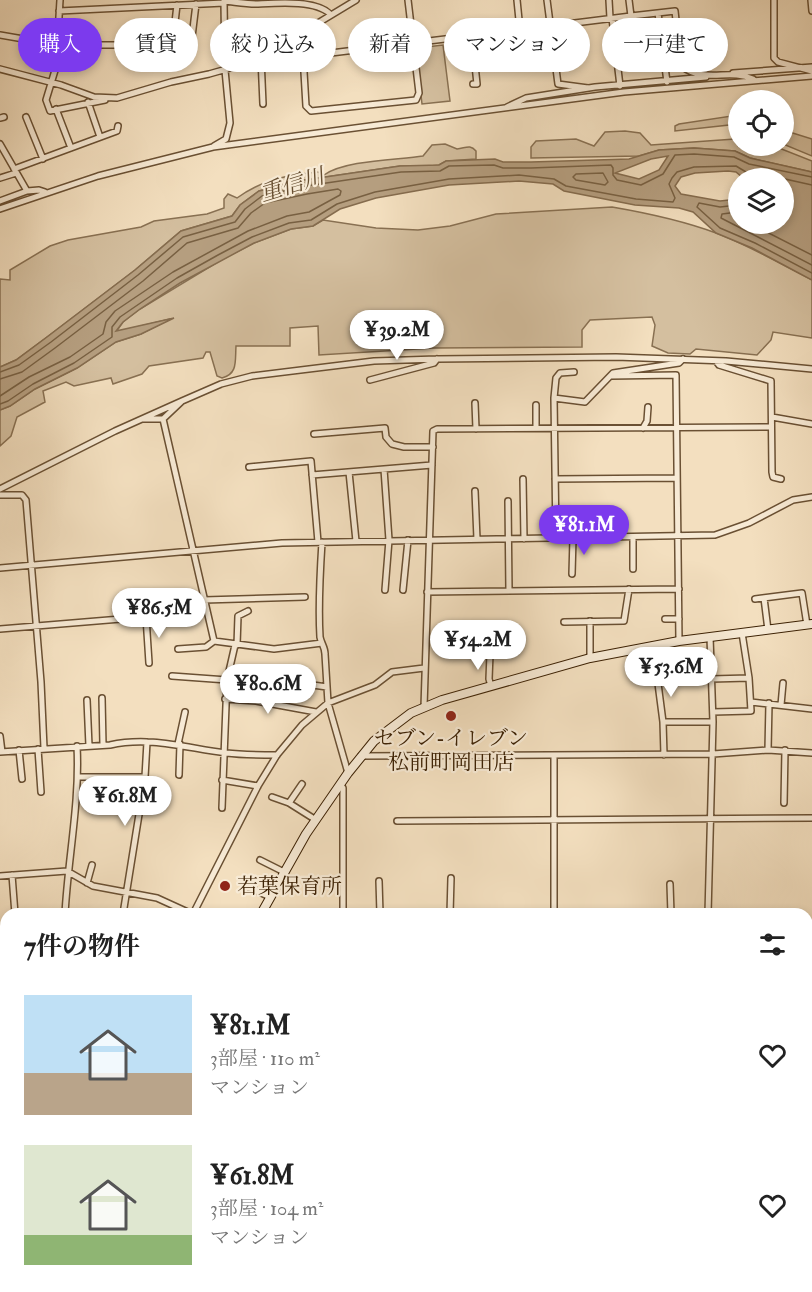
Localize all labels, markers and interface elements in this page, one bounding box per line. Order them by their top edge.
chip: 購入 [18,18,102,72]
chip: 賃貸 [114,18,198,72]
chip: 絞り込み [210,18,336,72]
chip: 新着 [348,18,432,72]
chip: マンション [444,18,590,72]
chip: 一戸建て [602,18,728,72]
map controls [728,90,794,234]
button: locate [728,90,794,156]
water label: 重信川 [256,161,330,208]
button: layers [728,168,794,234]
pin: ¥39.2M [348,310,446,361]
text: ¥39.2M [364,317,430,342]
pin: ¥81.1M [535,505,633,556]
text: ¥81.1M [553,512,615,537]
pin: ¥86.5M [110,588,208,639]
text: ¥86.5M [126,595,192,620]
pin: ¥54.2M [429,620,527,671]
text: ¥54.2M [444,627,512,652]
pin: ¥53.6M [622,647,720,698]
text: ¥53.6M [639,654,703,679]
pin: ¥80.6M [219,664,317,715]
text: ¥80.6M [234,671,302,696]
marker: セブン-イレブン 松前町岡田店 [444,709,458,723]
place label: セブン-イレブン 松前町岡田店 [374,725,528,776]
pin: ¥61.8M [76,776,174,827]
text: ¥61.8M [93,783,157,808]
place label: 若葉保育所 [237,873,342,900]
marker: 若葉保育所 [218,879,232,893]
icon: filters [756,928,789,961]
text: 7件の物件 [24,931,140,963]
text: ¥81.1M [210,1010,291,1042]
icon: home [72,1019,144,1091]
icon: heart [756,1039,789,1072]
text: 3部屋 · 110 m² [210,1046,320,1071]
text: マンション [210,1075,309,1100]
text: ¥61.8M [210,1160,294,1192]
icon: home [72,1169,144,1241]
icon: heart [756,1189,789,1222]
text: 3部屋 · 104 m² [210,1196,323,1221]
text: マンション [210,1225,309,1250]

